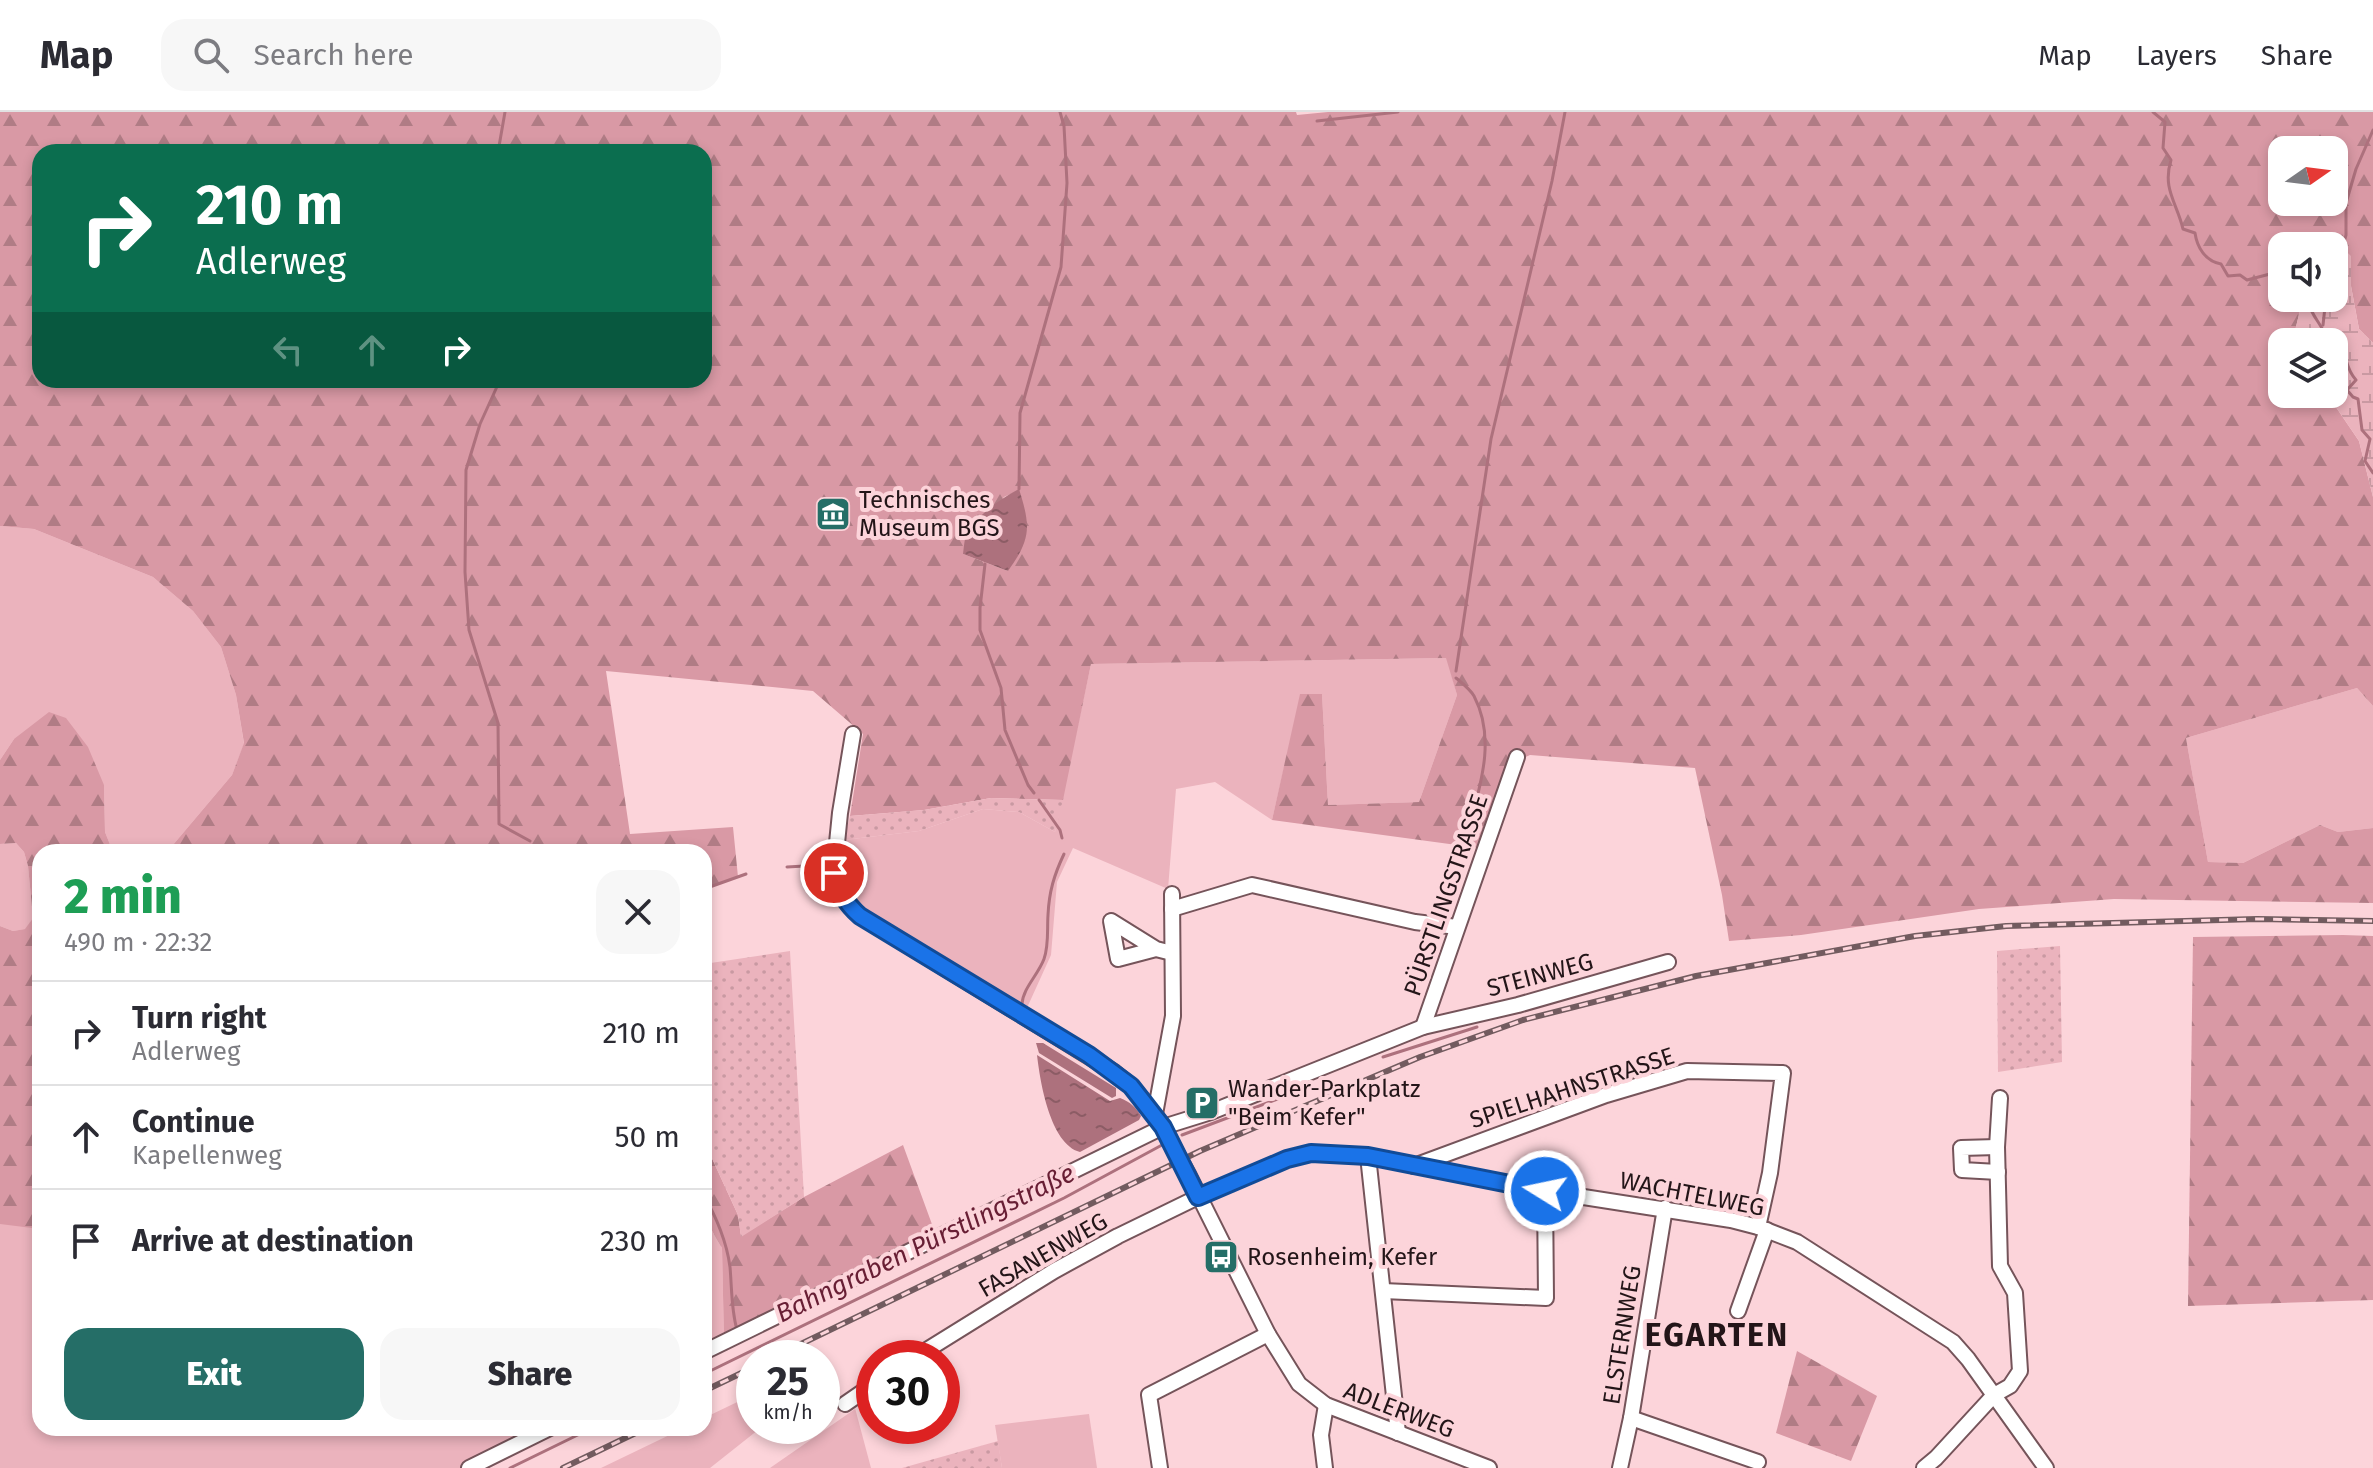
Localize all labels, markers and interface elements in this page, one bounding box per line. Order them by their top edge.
search box [161,19,721,91]
text: Map [40,32,113,78]
icon: search [189,33,233,77]
text: Search here [253,37,414,73]
text: Map [2038,39,2092,72]
text: Layers [2136,39,2217,72]
text: Share [2261,39,2333,72]
north arrow [2268,136,2348,216]
map controls [2268,136,2348,408]
text: 210 m [196,172,343,239]
icon: right [64,176,168,280]
button: sound [2268,232,2348,312]
text: Adlerweg [196,240,346,284]
icon: left [266,328,310,372]
icon: ahead [350,328,394,372]
icon: right [434,328,478,372]
button: layers [2268,328,2348,408]
place label: Technisches Museum BGS [859,486,1000,542]
museum icon: Technisches Museum BGS [814,495,852,533]
street label: PÜRSTLINGSTRASSE [1398,790,1494,1000]
pin [800,839,868,907]
icon: arrive [812,851,856,895]
text: 2 min [64,868,182,926]
button: close [596,870,680,954]
text: 490 m · 22:32 [64,927,212,958]
street label: STEINWEG [1484,947,1596,1003]
text: Turn right [132,1000,267,1036]
icon: right [64,1011,108,1055]
text: 210 m [603,1015,680,1051]
text: Adlerweg [132,1036,240,1067]
street label: SPIELHAHNSTRASSE [1466,1042,1678,1134]
place label: Wander-Parkplatz "Beim Kefer" [1228,1075,1420,1131]
parking icon: Wander-Parkplatz "Beim Kefer" [1183,1084,1221,1122]
text: Continue [132,1104,255,1140]
icon: ahead [64,1115,108,1159]
text: 50 m [615,1119,680,1155]
text: Kapellenweg [132,1140,282,1171]
position arrow [1503,1149,1587,1233]
water label: Bahngraben Pürstlingstraße [771,1158,1080,1329]
street label: WACHTELWEG [1617,1166,1767,1222]
street label: FASANENWEG [974,1207,1112,1303]
icon: arrive [64,1219,108,1263]
text: Arrive at destination [132,1223,414,1259]
text: 230 m [600,1223,680,1259]
bus stop icon: Rosenheim, Kefer [1202,1238,1240,1276]
place label: Rosenheim, Kefer [1247,1243,1438,1271]
street label: ELSTERNWEG [1597,1263,1647,1407]
district label: EGARTEN [1645,1316,1789,1354]
button: Exit [64,1328,364,1420]
button: Share [380,1328,680,1420]
speed limit sign: 30 [856,1340,960,1444]
text: 25 [767,1358,809,1406]
street label: ADLERWEG [1340,1376,1458,1444]
text: km/h [763,1400,813,1424]

